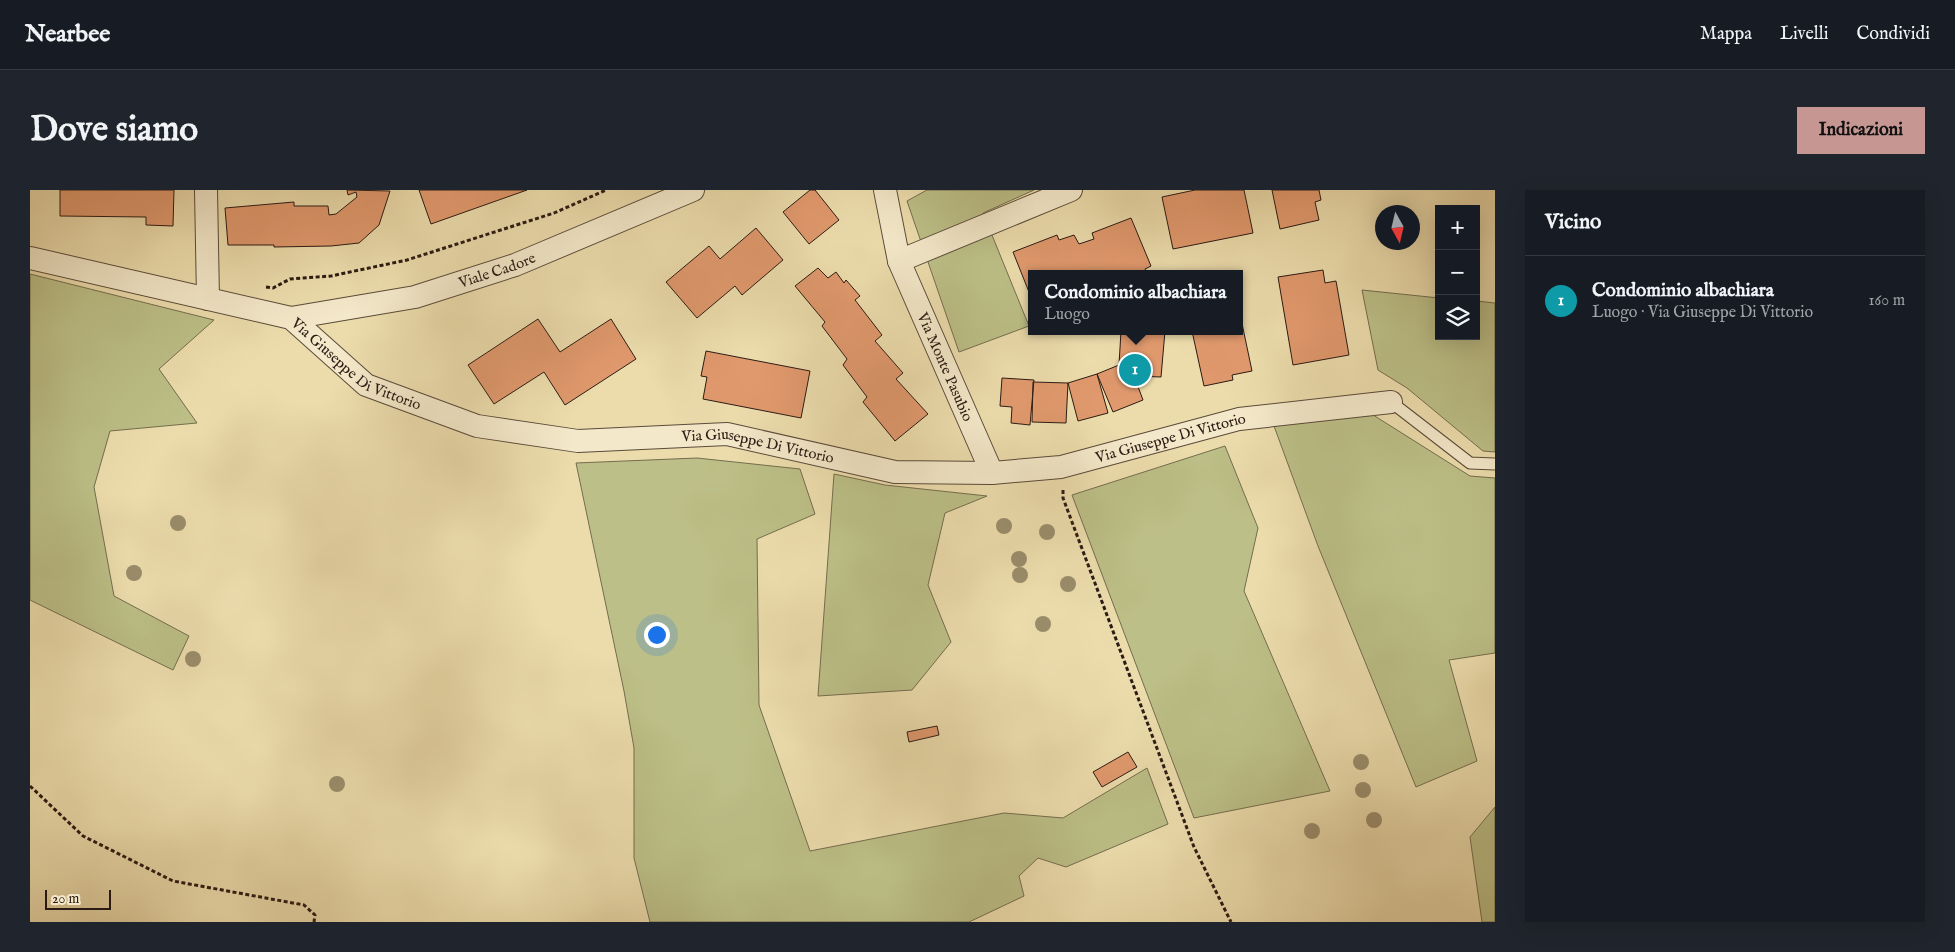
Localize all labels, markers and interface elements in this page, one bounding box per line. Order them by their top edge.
text: Nearbee [25,19,110,50]
text: Mappa [1700,23,1752,46]
text: Livelli [1780,23,1828,46]
text: Condividi [1856,23,1930,46]
button: Indicazioni [1797,107,1925,154]
text: Dove siamo [30,108,198,153]
north arrow [1375,205,1420,250]
map controls [1435,205,1480,340]
button: + [1435,205,1480,250]
text: Vicino [1545,209,1601,236]
street label: Viale Cadore [455,248,539,293]
button: − [1435,250,1480,295]
popup [1028,270,1243,335]
text: Condominio albachiara [1592,279,1774,303]
text: Condominio albachiara [1044,281,1227,305]
text: 1 [1558,291,1564,311]
text: 160 m [1869,291,1905,311]
button: layers [1435,295,1480,340]
text: Luogo · Via Giuseppe Di Vittorio [1592,303,1813,323]
text: Luogo [1044,305,1090,325]
street label: Via Monte Pasubio [912,309,977,424]
street label: Via Giuseppe Di Vittorio [286,313,424,415]
pin: 1 [1119,351,1151,389]
street label: Via Giuseppe Di Vittorio [1093,409,1247,468]
street label: Via Giuseppe Di Vittorio [680,425,836,468]
your location [644,622,670,648]
scale bar [45,887,111,910]
text: 20 m [52,890,79,908]

